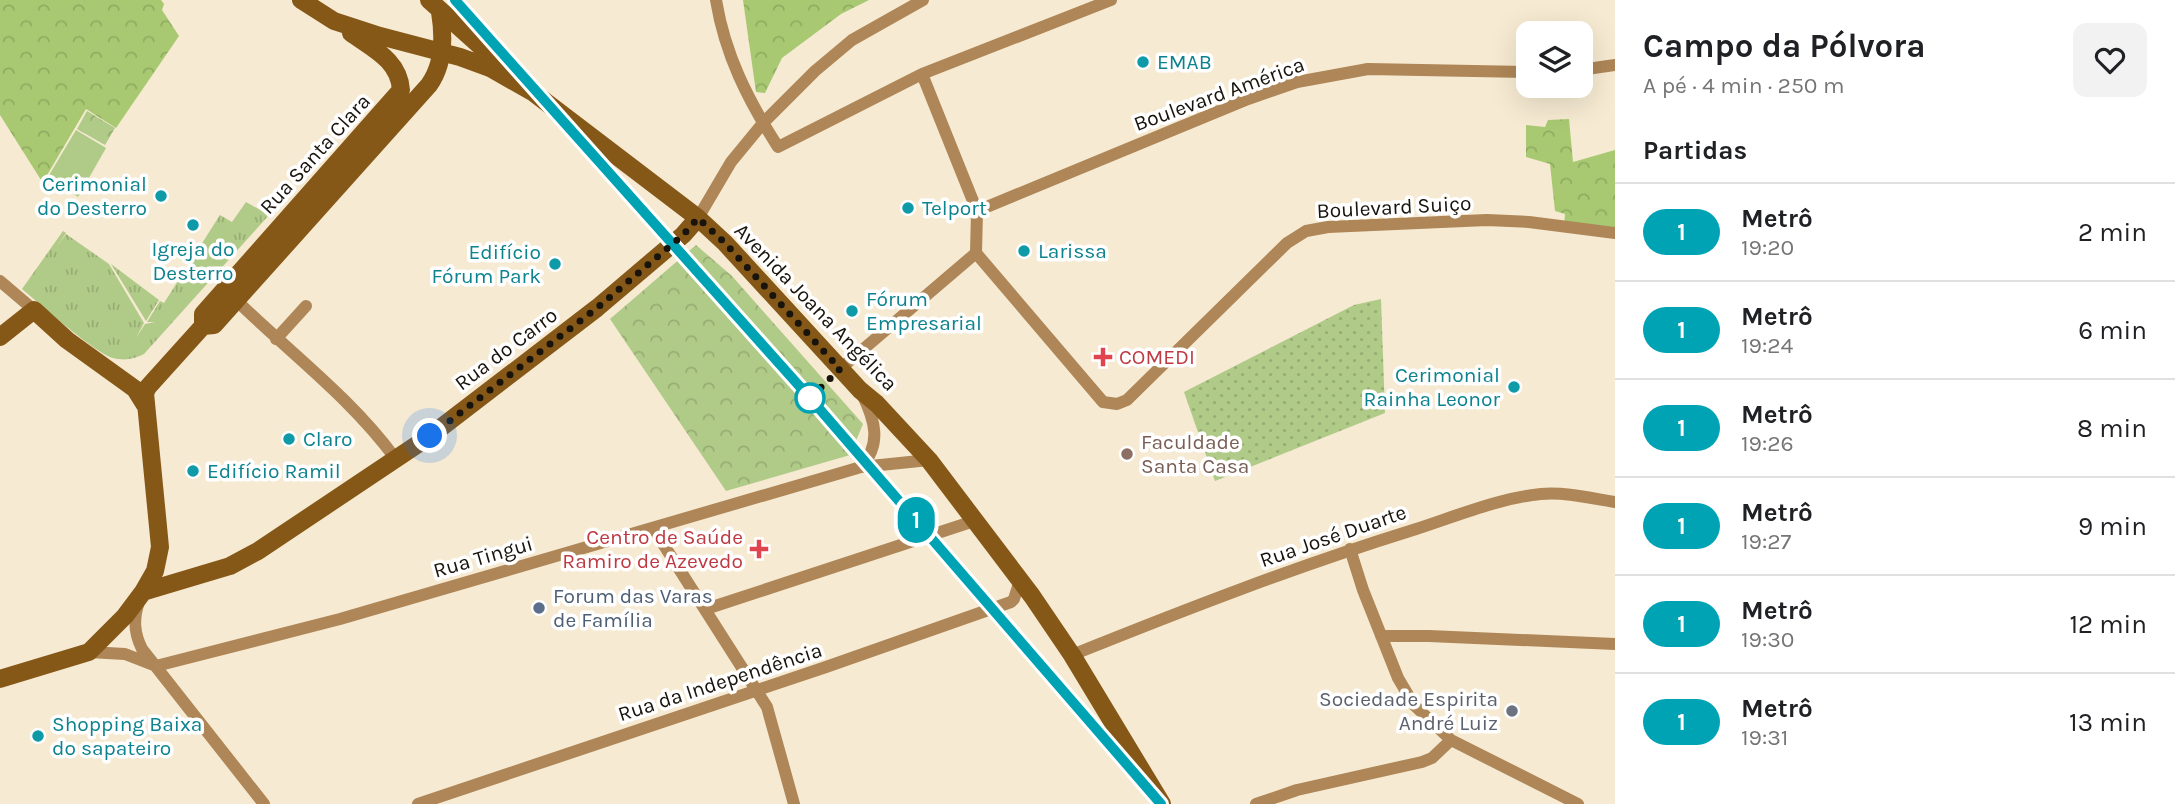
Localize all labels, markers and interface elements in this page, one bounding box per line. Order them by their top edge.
map controls [1516,21,1593,98]
button: layers [1516,21,1593,98]
button: heart [2073,23,2147,97]
text: Campo da Pólvora [1643,27,1926,65]
place label: EMAB [1157,50,1212,74]
street label: Boulevard América [1130,52,1308,136]
marker: EMAB [1135,54,1151,70]
text: A pé · 4 min · 250 m [1643,72,1845,99]
street label: Rua Santa Clara [255,89,375,219]
text: Partidas [1643,135,1747,166]
place label: Cerimonial do Desterro [37,172,147,220]
marker: Cerimonial do Desterro [153,188,169,204]
street label: Boulevard Suiço [1316,191,1472,223]
place label: Telport [922,196,987,220]
marker: Telport [900,200,916,216]
text: Metrô [1741,203,1813,234]
marker: Igreja do Desterro [185,217,201,233]
text: 2 min [2078,217,2147,248]
street label: Avenida Joana Angélica [730,218,902,396]
text: 1 [1677,218,1686,246]
text: 19:20 [1741,234,1794,261]
place label: Igreja do Desterro [151,237,235,285]
place label: Larissa [1038,239,1107,263]
place label: Edifício Fórum Park [432,240,541,288]
marker: Larissa [1016,243,1032,259]
marker: Edifício Fórum Park [547,256,563,272]
place label: Fórum Empresarial [866,287,982,335]
text: Metrô [1741,301,1813,332]
street label: Rua do Carro [450,303,562,395]
marker: Fórum Empresarial [844,303,860,319]
text: 6 min [2078,315,2147,346]
text: 1 [1677,316,1686,344]
text: 19:24 [1741,332,1793,359]
place label: COMEDI [1119,345,1195,369]
marker: COMEDI [1093,347,1113,367]
place label: Cerimonial Rainha Leonor [1364,363,1500,411]
marker: Cerimonial Rainha Leonor [1506,379,1522,395]
unlabelled marker [795,383,825,413]
text: Metrô [1741,399,1813,430]
text: 8 min [2077,413,2147,444]
text: 1 [1677,414,1686,442]
your location [412,418,447,453]
place label: Claro [303,427,352,451]
place label: Faculdade Santa Casa [1141,430,1249,478]
text: 19:26 [1741,430,1794,457]
marker: Claro [281,431,297,447]
marker: Faculdade Santa Casa [1119,446,1135,462]
place label: Edifício Ramil [207,459,341,483]
marker: Edifício Ramil [185,463,201,479]
line badge: 1 [893,497,939,543]
text: Metrô [1741,497,1813,528]
street label: Rua José Duarte [1257,500,1409,572]
text: 1 [912,506,920,534]
text: 9 min [2078,511,2147,542]
text: 1 [1677,512,1686,540]
place label: Centro de Saúde Ramiro de Azevedo [562,525,743,573]
text: 19:27 [1741,528,1791,555]
street label: Rua Tingui [430,531,536,583]
marker: Centro de Saúde Ramiro de Azevedo [749,539,769,559]
place label: Forum das Varas de Família [553,584,713,632]
text: Metrô [1741,595,1813,626]
marker: Forum das Varas de Família [531,600,547,616]
text: 12 min [2069,609,2147,640]
text: 1 [1677,610,1686,638]
text: 19:30 [1741,626,1794,653]
street label: Rua da Independência [615,638,825,726]
place label: Sociedade Espirita André Luiz [1319,687,1498,735]
text: Metrô [1741,693,1813,724]
marker: Sociedade Espirita André Luiz [1504,703,1520,719]
text: 13 min [2069,707,2147,738]
text: 1 [1677,708,1686,736]
place label: Shopping Baixa do sapateiro [52,712,202,760]
text: 19:31 [1741,724,1788,751]
marker: Shopping Baixa do sapateiro [30,728,46,744]

